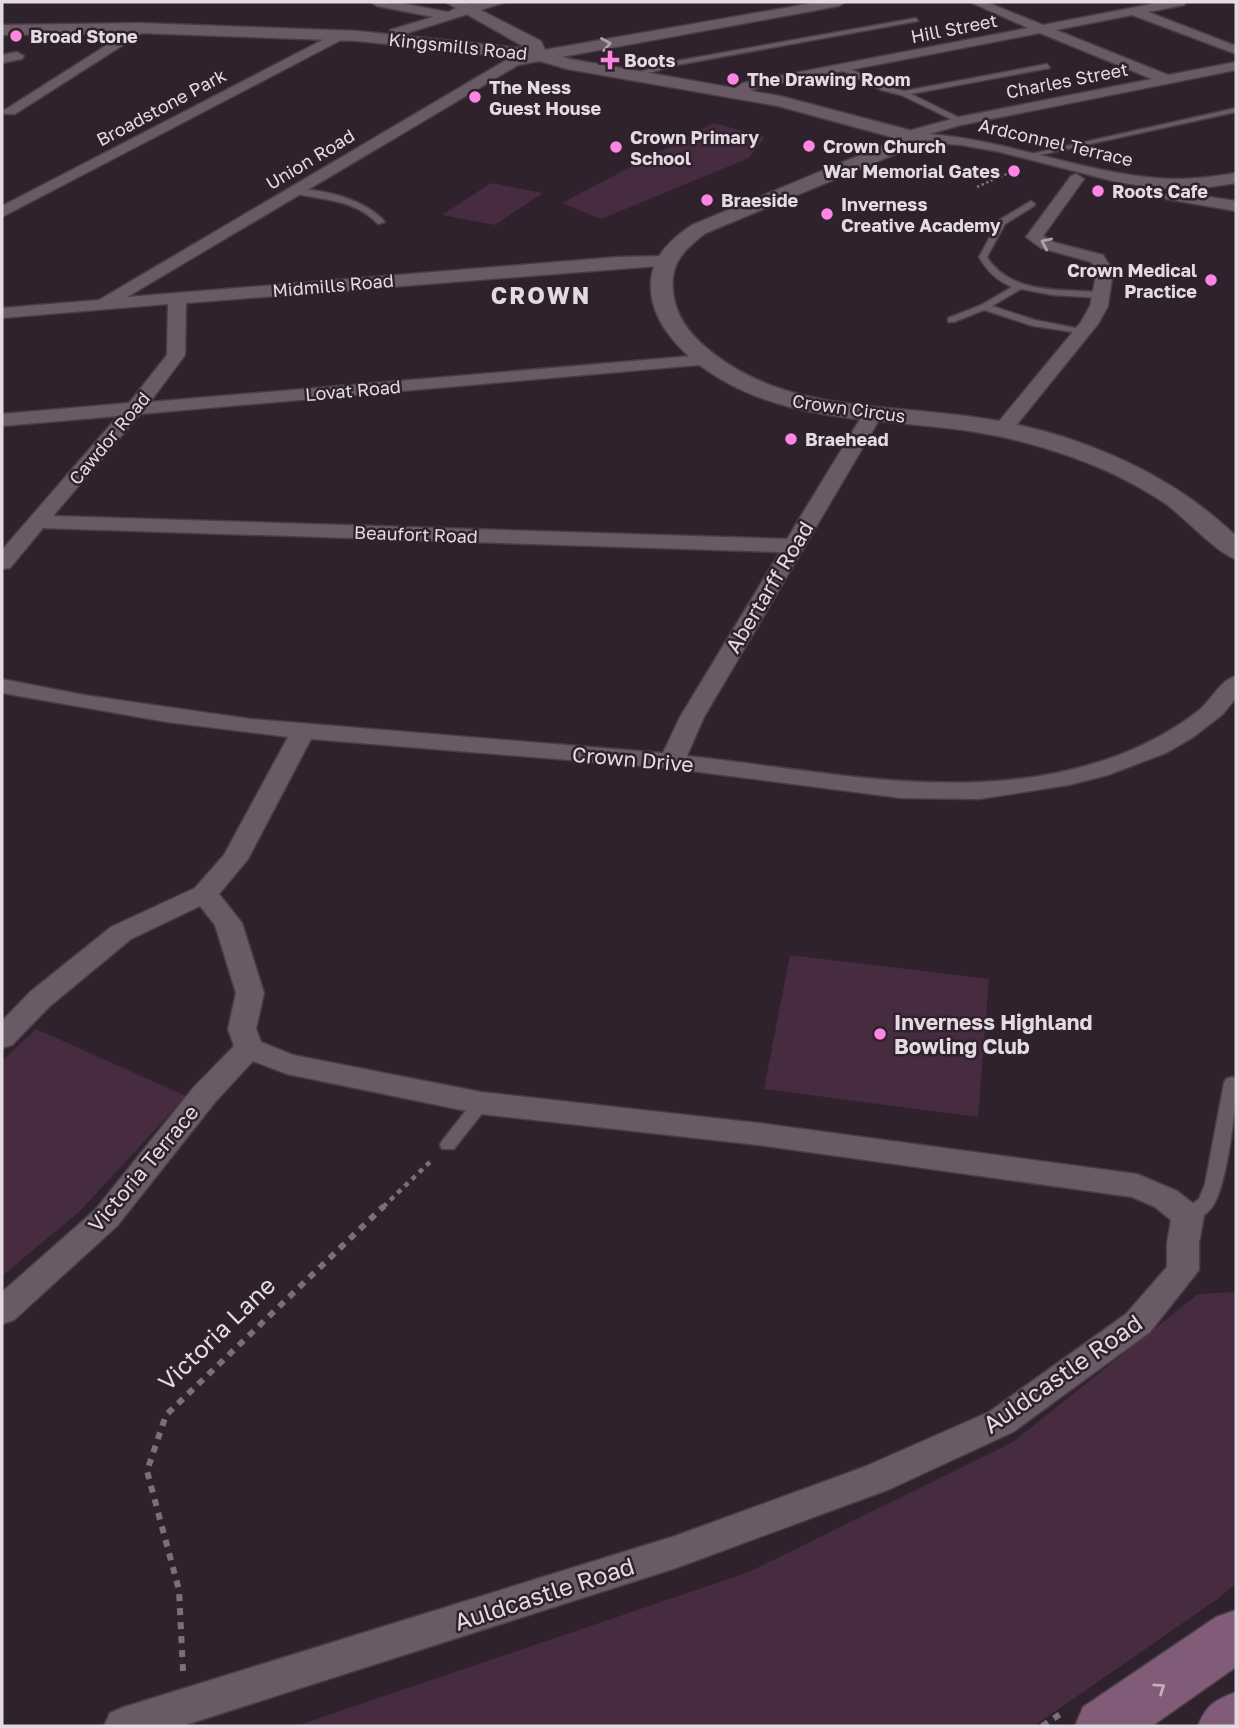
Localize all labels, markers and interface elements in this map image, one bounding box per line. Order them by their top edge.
street label: Hill Street [909,9,999,47]
place label: Broad Stone [30,25,138,47]
marker: Broad Stone [8,28,24,44]
street label: Kingsmills Road [388,28,528,64]
one-way arrow [600,37,612,52]
place label: Boots [624,49,675,71]
marker: Boots [602,52,618,68]
street label: Charles Street [1004,57,1130,103]
street label: Broadstone Park [92,64,230,150]
place label: The Drawing Room [747,68,911,90]
marker: The Drawing Room [725,71,741,87]
place label: The Ness Guest House [489,76,602,119]
marker: The Ness Guest House [467,89,483,105]
street label: Ardconnel Terrace [977,114,1135,170]
street label: Union Road [262,124,358,194]
place label: Crown Primary School [630,126,759,169]
place label: Crown Church [823,135,946,157]
marker: Crown Church [801,138,817,154]
marker: Crown Primary School [608,139,624,155]
place label: War Memorial Gates [823,160,1000,182]
marker: War Memorial Gates [1006,163,1022,179]
place label: Roots Cafe [1112,180,1208,202]
marker: Roots Cafe [1090,183,1106,199]
place label: Braeside [721,189,799,211]
marker: Braeside [699,192,715,208]
place label: Inverness Creative Academy [841,193,1001,236]
marker: Inverness Creative Academy [819,206,835,222]
one-way arrow [1041,237,1053,251]
place label: Crown Medical Practice [1067,259,1197,302]
street label: Midmills Road [271,269,395,301]
marker: Crown Medical Practice [1203,272,1219,288]
district label: CROWN [491,281,591,309]
street label: Lovat Road [304,375,402,405]
street label: Cawdor Road [64,387,154,489]
street label: Crown Circus [791,389,907,427]
place label: Braehead [805,428,889,450]
marker: Braehead [783,431,799,447]
street label: Abertarff Road [720,516,818,658]
street label: Beaufort Road [354,521,478,547]
street label: Crown Drive [571,741,695,777]
place label: Inverness Highland Bowling Club [894,1009,1092,1059]
marker: Inverness Highland Bowling Club [872,1026,888,1042]
street label: Victoria Terrace [82,1099,204,1237]
street label: Victoria Lane [152,1270,280,1396]
street label: Auldcastle Road [977,1307,1147,1439]
street label: Auldcastle Road [450,1550,638,1636]
one-way arrow [1152,1684,1165,1696]

